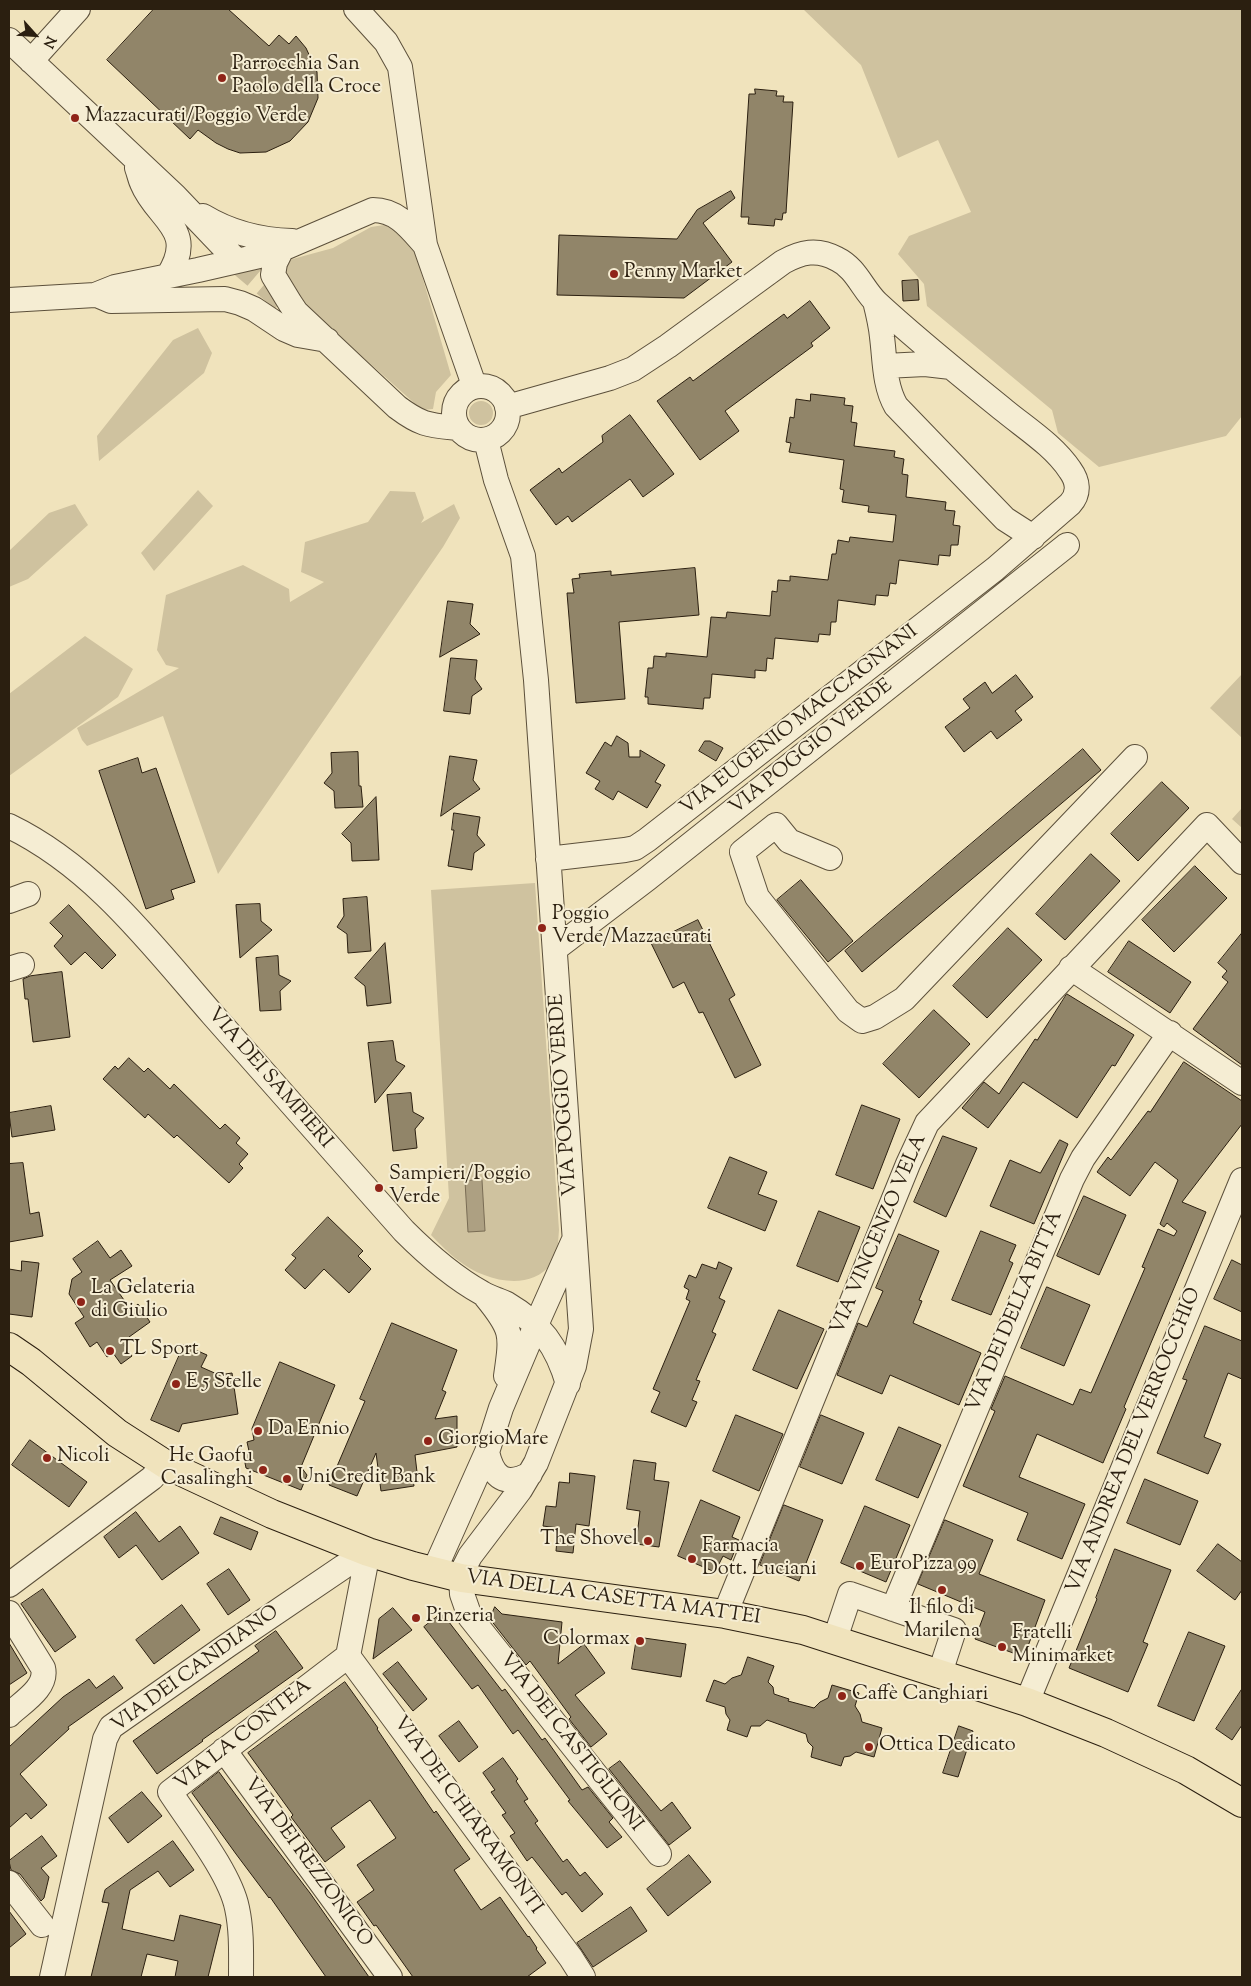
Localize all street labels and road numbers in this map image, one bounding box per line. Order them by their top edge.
street label: VIA EUGENIO MACCAGNANI [676,621,924,821]
street label: VIA POGGIO VERDE [726,675,898,821]
street label: VIA POGGIO VERDE [546,993,584,1197]
street label: VIA DEI SAMPIERI [201,1004,337,1154]
street label: VIA VINCENZO VELA [827,1131,933,1339]
street label: VIA DEI DELLA BITTA [963,1208,1069,1416]
street label: VIA ANDREA DEL VERROCCHIO [1063,1285,1207,1597]
street label: VIA DELLA CASETTA MATTEI [464,1566,762,1632]
street label: VIA DEI CANDIANO [108,1601,284,1739]
street label: VIA DEI CASTIGLIONI [493,1649,647,1837]
street label: VIA LA CONTEA [171,1675,317,1797]
street label: VIA DEI CHIARAMONTI [387,1712,547,1920]
street label: VIA DEI REZZONICO [238,1774,376,1952]

